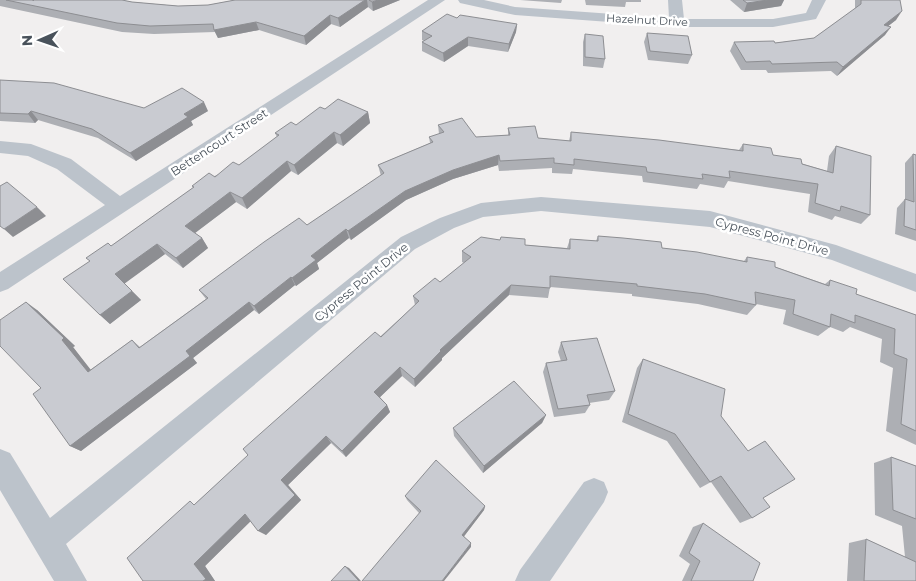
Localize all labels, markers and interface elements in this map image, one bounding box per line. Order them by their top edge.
street label: Hazelnut Drive [606,11,688,29]
north arrow [15,15,65,65]
text: N [18,34,36,46]
street label: Bettencourt Street [168,105,270,179]
street label: Cypress Point Drive [714,214,830,258]
street label: Cypress Point Drive [311,239,411,325]

